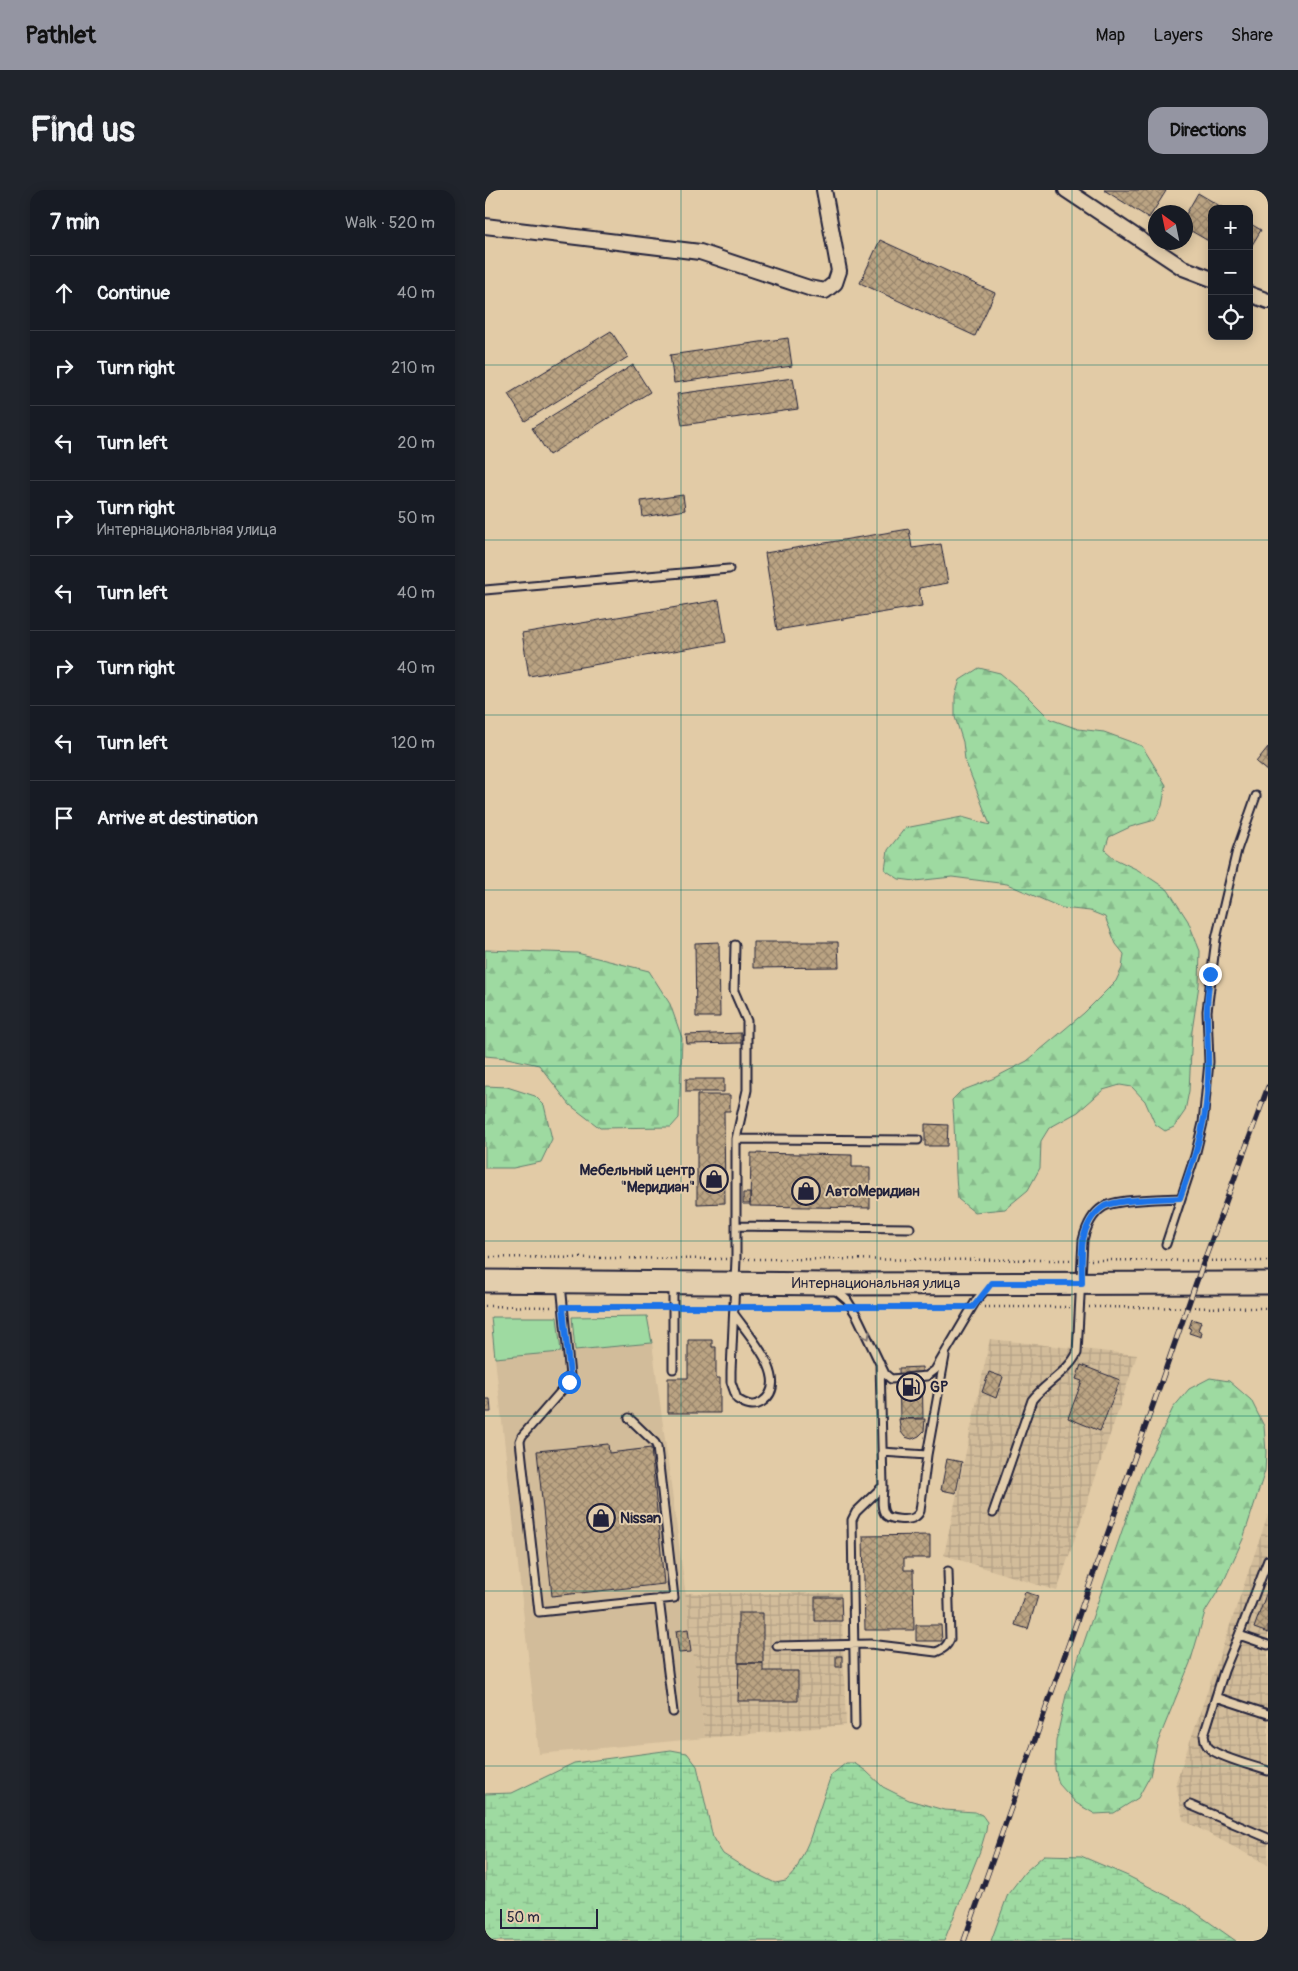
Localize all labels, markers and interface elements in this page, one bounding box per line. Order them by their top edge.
text: Pathlet [25,21,96,50]
text: Map [1096,24,1125,47]
text: Layers [1153,24,1203,47]
text: Share [1231,24,1273,47]
button: Directions [1148,107,1268,154]
text: Find us [30,108,135,152]
north arrow [1148,205,1193,250]
map controls [1208,205,1253,340]
button: + [1208,205,1253,250]
text: 7 min [50,209,100,236]
text: Walk · 520 m [345,213,435,233]
button: − [1208,250,1253,295]
icon: ahead [50,279,78,307]
text: Continue [97,281,170,305]
text: 40 m [397,283,435,303]
button: locate [1208,295,1253,340]
icon: right [50,354,78,382]
text: Turn right [97,356,175,380]
text: 210 m [391,358,435,378]
icon: left [50,429,78,457]
text: Turn left [97,431,167,455]
text: 20 m [397,433,435,453]
text: Turn right [97,496,175,520]
icon: right [50,504,78,532]
text: 50 m [398,508,435,528]
text: Интернациональная улица [97,520,277,540]
icon: left [50,579,78,607]
text: Turn left [97,581,167,605]
text: 40 m [397,583,435,603]
icon: right [50,654,78,682]
text: Turn right [97,656,175,680]
text: 40 m [397,658,435,678]
icon: left [50,729,78,757]
text: Turn left [97,731,167,755]
text: 120 m [391,733,435,753]
icon: arrive [50,804,78,832]
text: Arrive at destination [97,806,258,830]
route end [1199,963,1222,986]
place label: Мебельный центр "Меридиан" [580,1161,695,1197]
shop icon: Мебельный центр "Меридиан" [699,1164,729,1194]
shop icon: АвтоМеридиан [791,1176,821,1206]
place label: АвтоМеридиан [825,1182,920,1201]
street label: Интернациональная улица [792,1274,960,1293]
one-way arrow [861,1331,871,1340]
route start [558,1371,581,1394]
fuel station icon: GP [896,1372,926,1402]
place label: GP [930,1378,948,1397]
shop icon: Nissan [586,1503,616,1533]
place label: Nissan [620,1509,662,1528]
scale bar [500,1906,597,1929]
text: 50 m [507,1909,540,1926]

